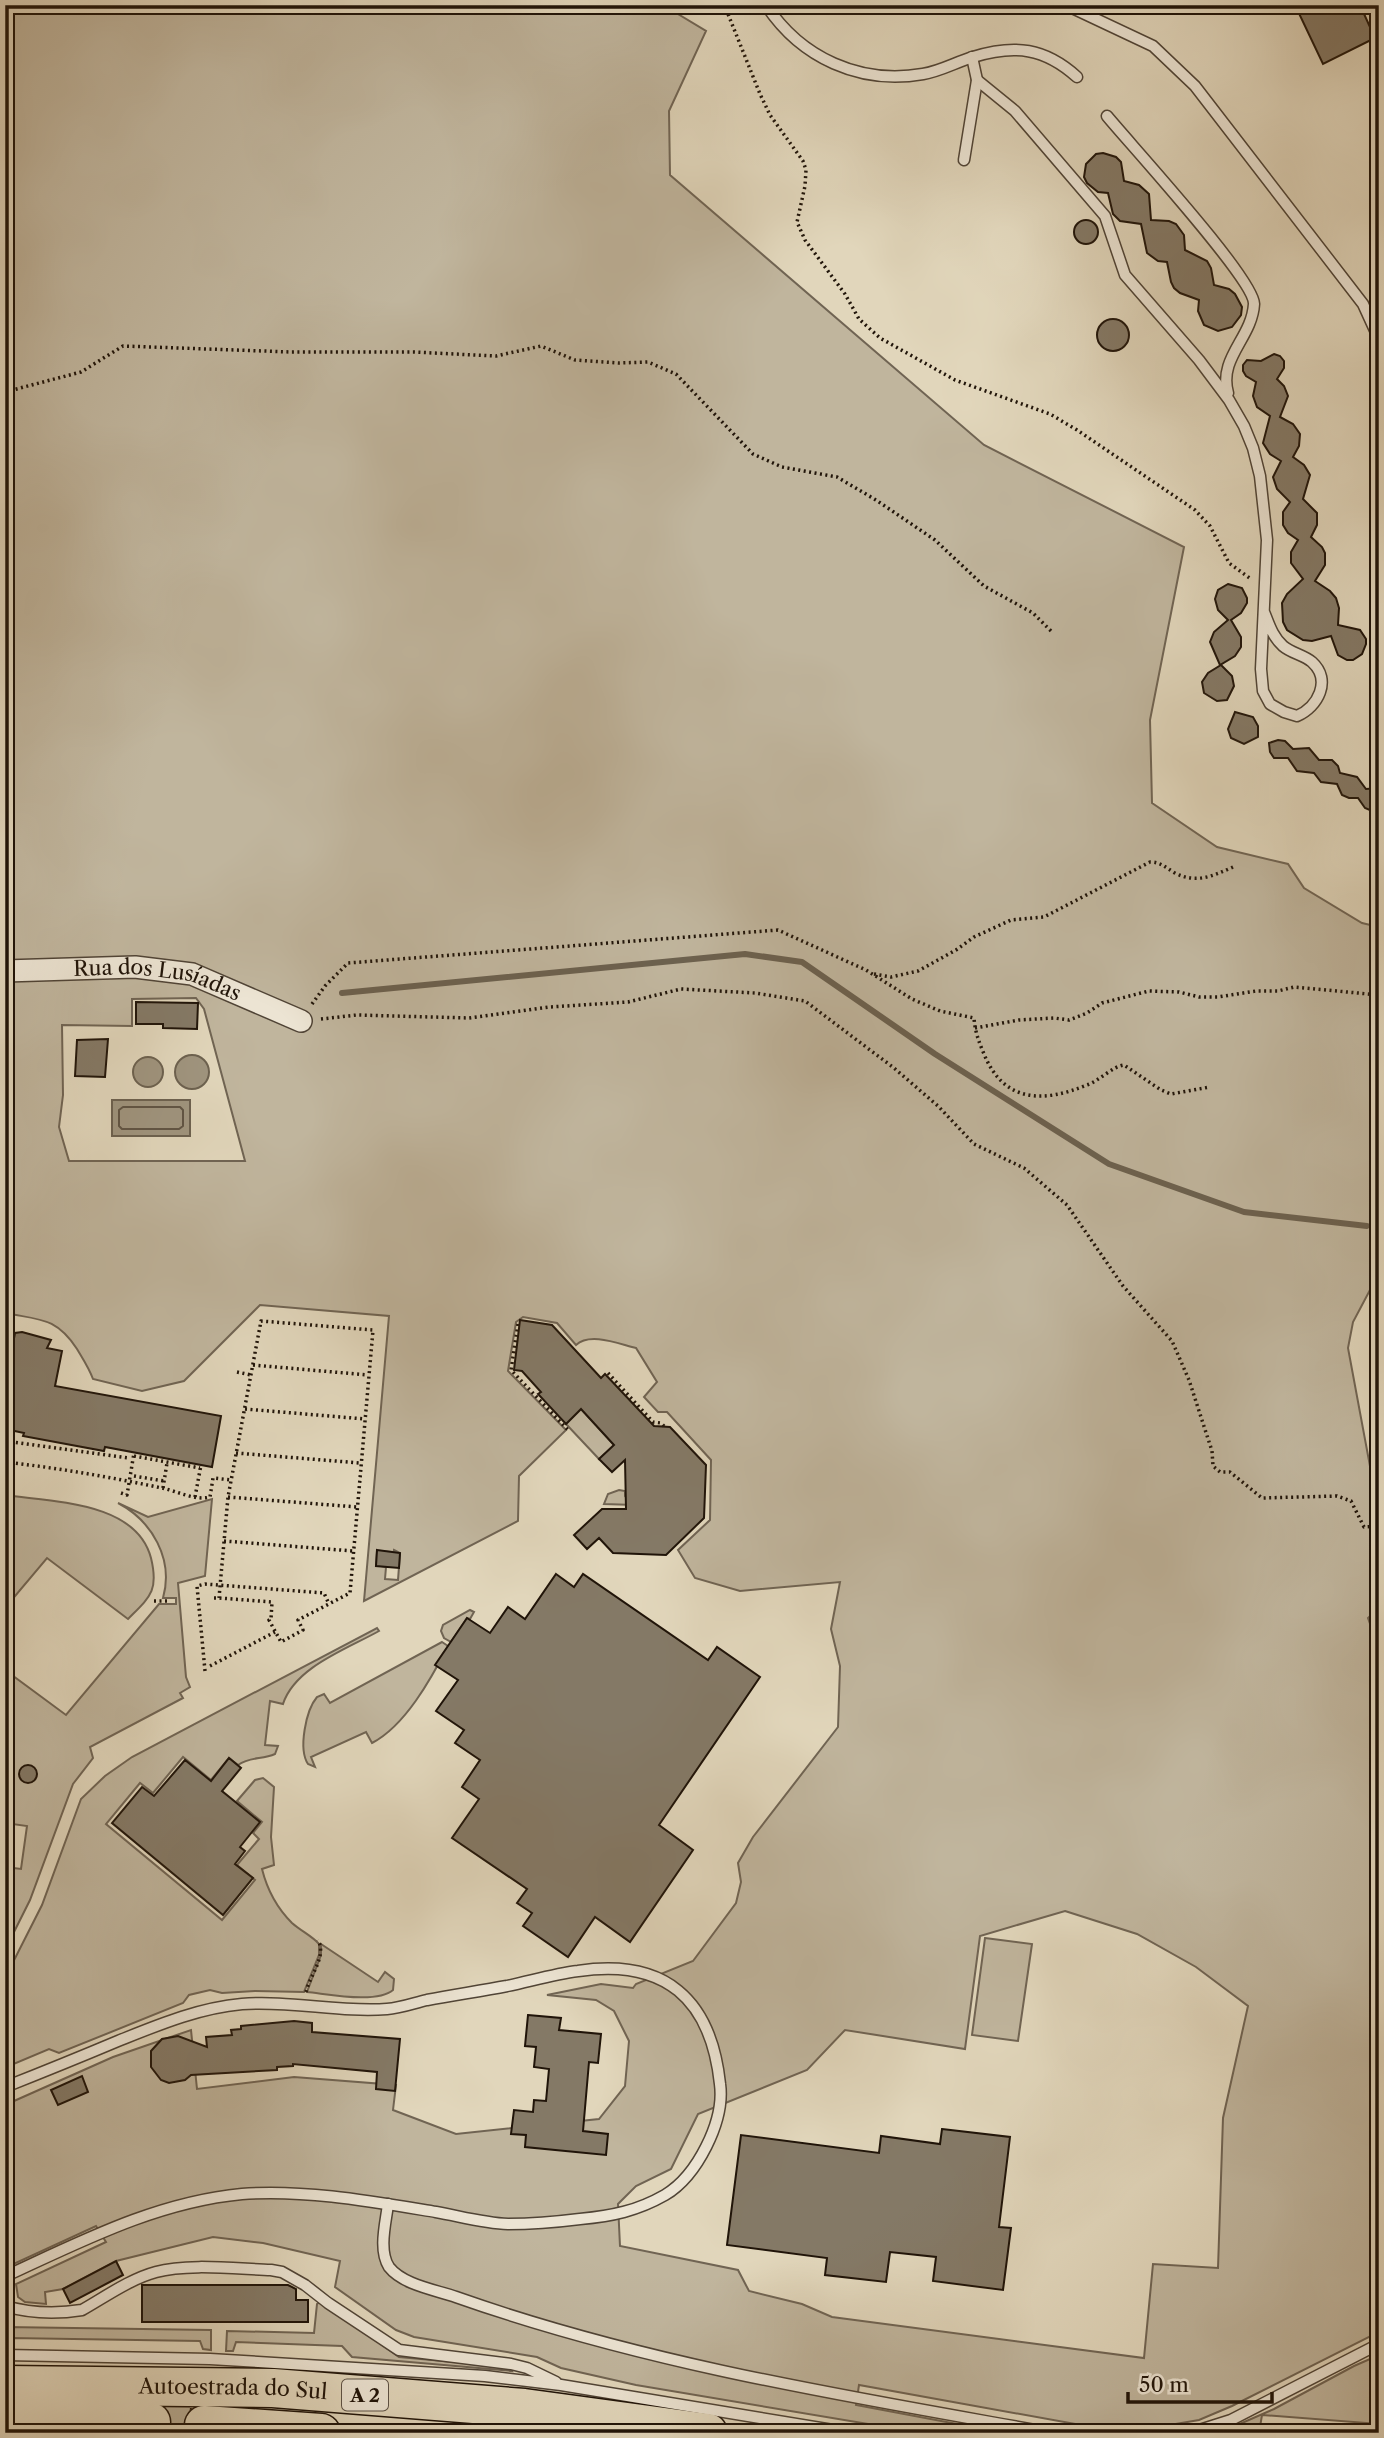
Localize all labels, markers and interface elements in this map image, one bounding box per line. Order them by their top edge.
street label: Rua dos Lusíadas [73,954,245,1006]
scale bar [1128,2361,1272,2405]
text: 50 m [1139,2372,1189,2397]
street label: Autoestrada do Sul [137,2373,328,2404]
road number: A 2 [342,2380,388,2410]

